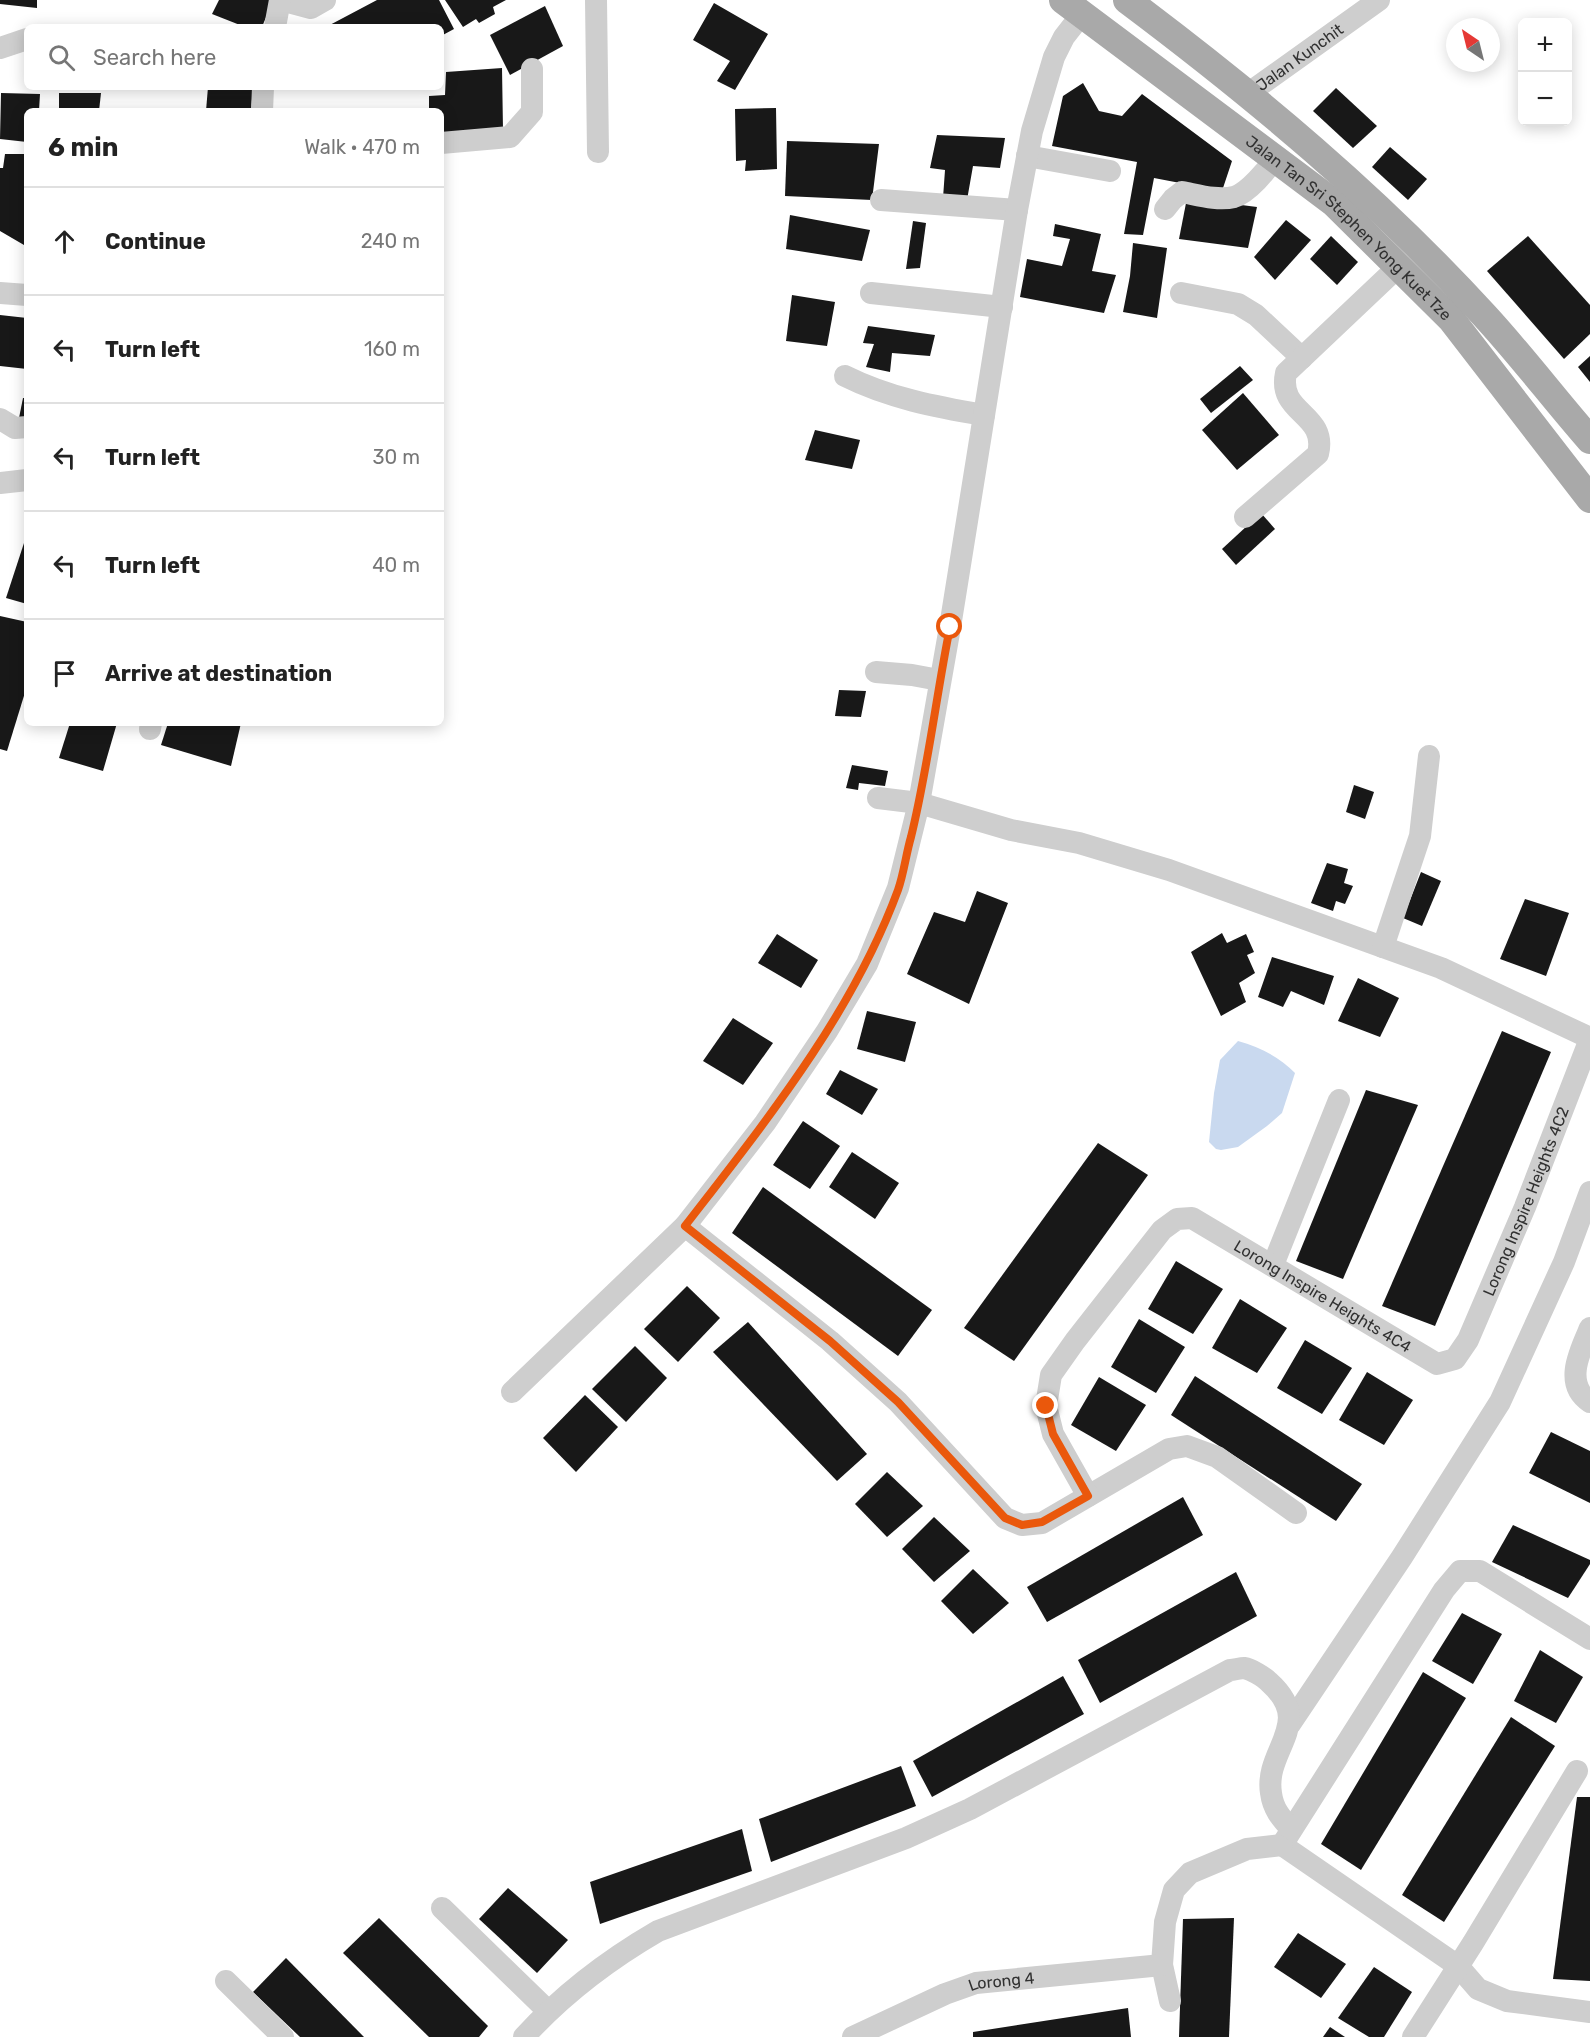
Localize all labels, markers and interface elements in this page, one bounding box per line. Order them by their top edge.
north arrow [1446,18,1500,72]
map controls [1518,18,1572,126]
button: + [1518,18,1572,72]
street label: Jalan Kunchit [1252,20,1347,95]
search box [24,24,444,90]
icon: search [45,41,78,74]
text: Search here [93,44,216,71]
button: − [1518,72,1572,126]
street label: Jalan Tan Sri Stephen Yong Kuet Tze [1242,131,1456,324]
text: 6 min [48,132,118,163]
text: Walk · 470 m [304,135,420,159]
icon: ahead [48,225,81,258]
text: Continue [105,228,206,255]
text: 240 m [361,229,420,253]
icon: left [48,333,81,366]
text: Turn left [105,336,200,363]
text: 160 m [364,337,420,361]
icon: left [48,441,81,474]
text: Turn left [105,444,200,471]
text: 30 m [373,445,420,469]
icon: left [48,549,81,582]
text: Turn left [105,552,200,579]
text: 40 m [372,553,420,577]
route start [936,613,962,639]
icon: arrive [48,657,81,690]
text: Arrive at destination [105,660,332,687]
street label: Lorong Inspire Heights 4C2 [1479,1104,1573,1299]
street label: Lorong Inspire Heights 4C4 [1230,1236,1415,1357]
route end [1032,1392,1058,1418]
street label: Lorong 4 [966,1968,1035,1995]

